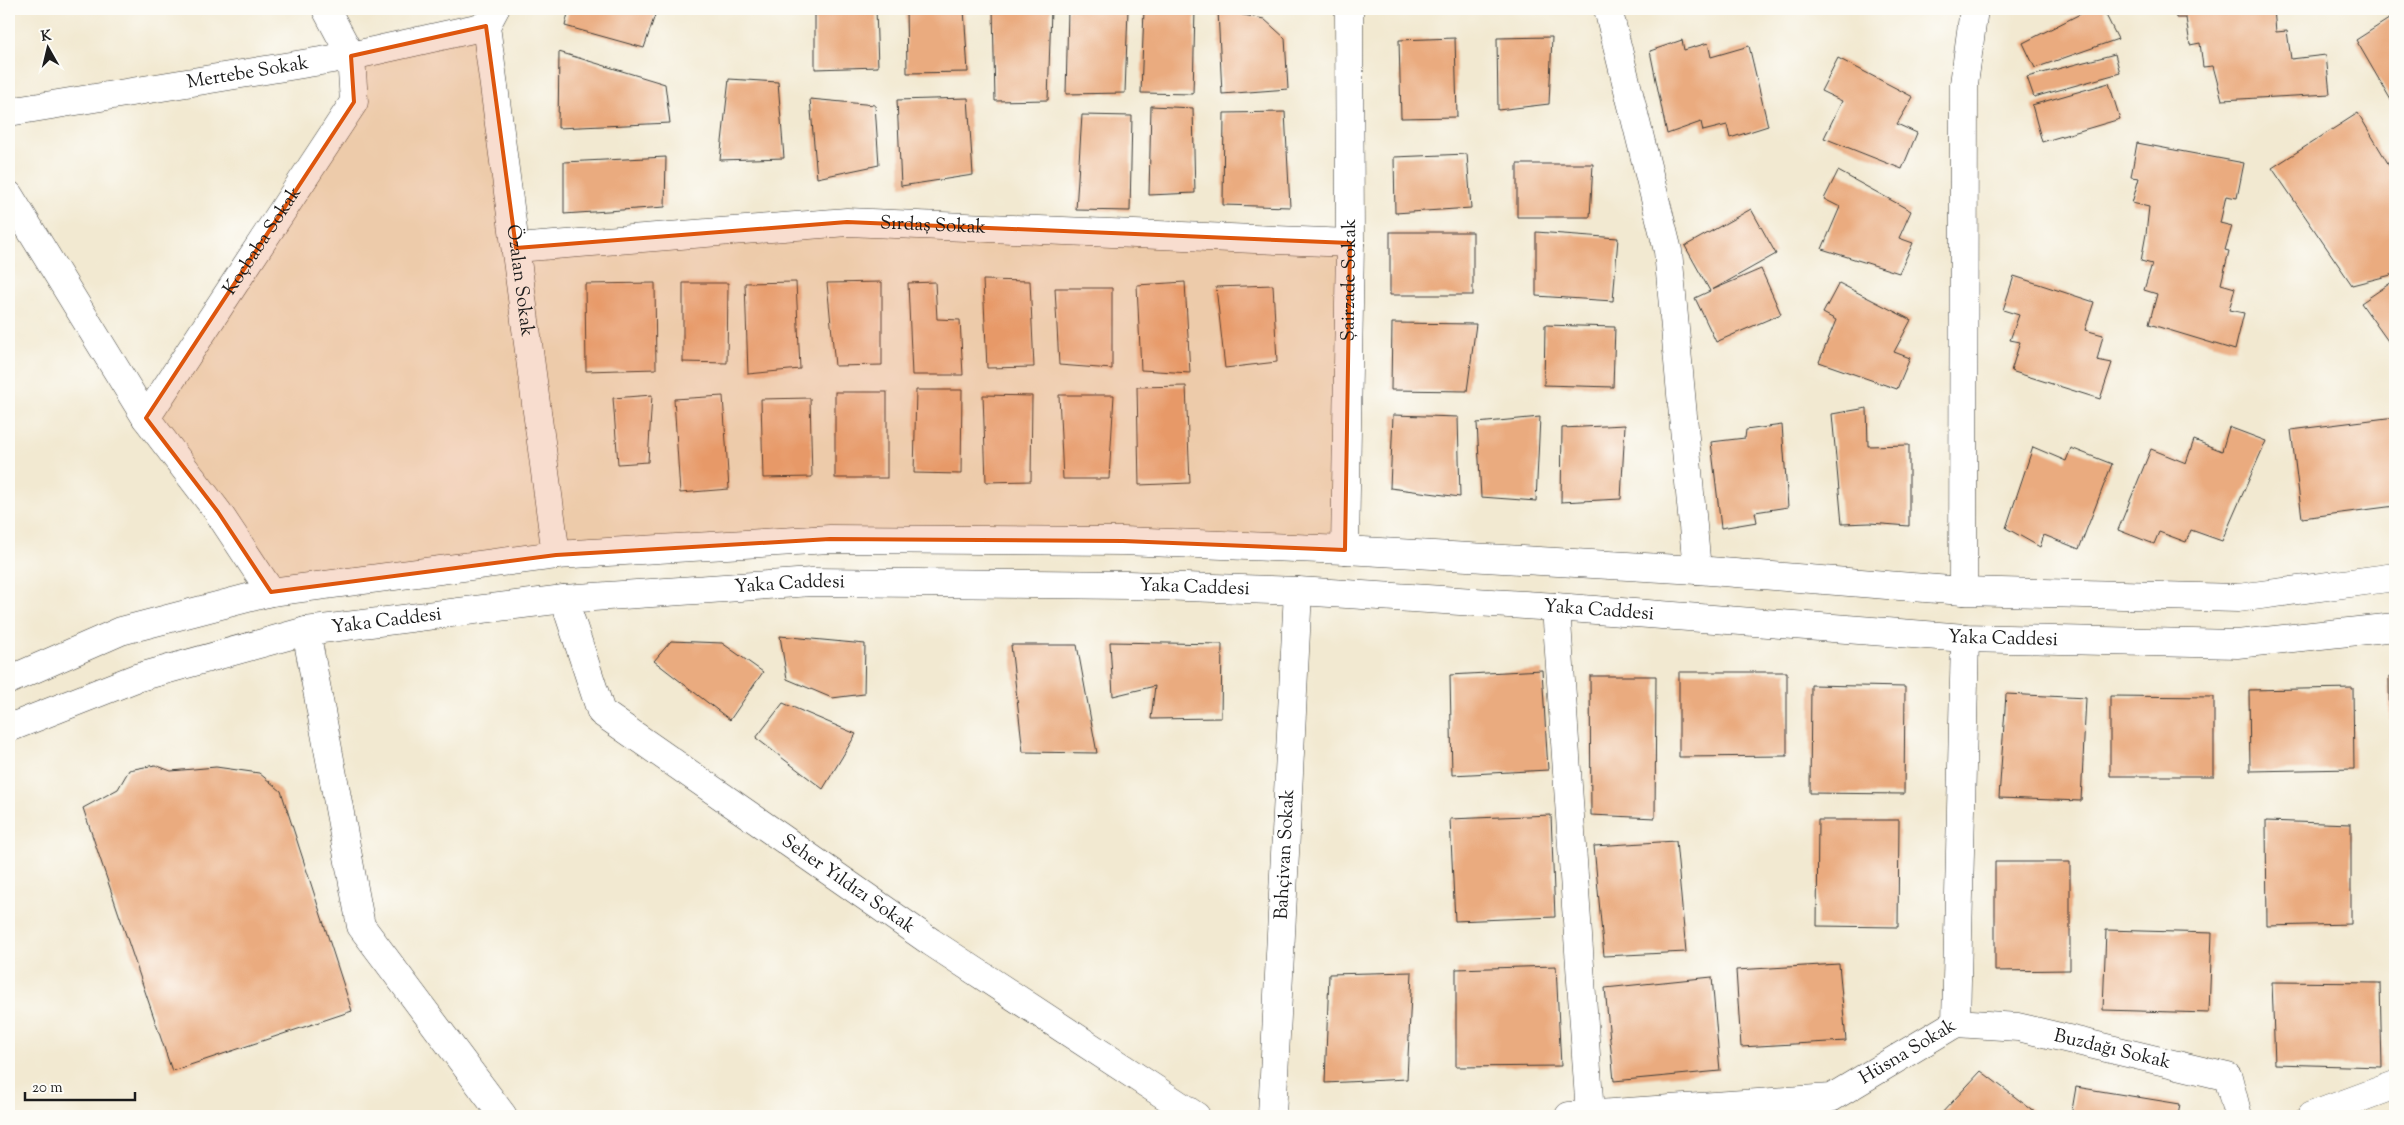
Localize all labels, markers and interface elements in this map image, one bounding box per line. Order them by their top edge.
north arrow [22,22,72,72]
text: K [40,26,54,48]
street label: Mertebe Sokak [185,50,311,96]
street label: Koçbaba Sokak [217,181,309,301]
street label: Sırdaş Sokak [879,210,987,241]
street label: Şairzade Sokak [1335,218,1364,342]
street label: Özalan Sokak [499,223,541,339]
street label: Yaka Caddesi [734,568,845,601]
street label: Yaka Caddesi [1139,572,1250,603]
street label: Yaka Caddesi [1543,593,1655,628]
street label: Yaka Caddesi [330,601,443,641]
street label: Yaka Caddesi [1947,623,2058,654]
street label: Bahçivan Sokak [1268,788,1302,920]
street label: Seher Yıldızı Sokak [776,828,921,941]
street label: Hüsna Sokak [1854,1012,1962,1092]
street label: Buzdağı Sokak [2051,1022,2174,1077]
scale bar [25,1070,135,1102]
text: 20 m [32,1078,63,1099]

